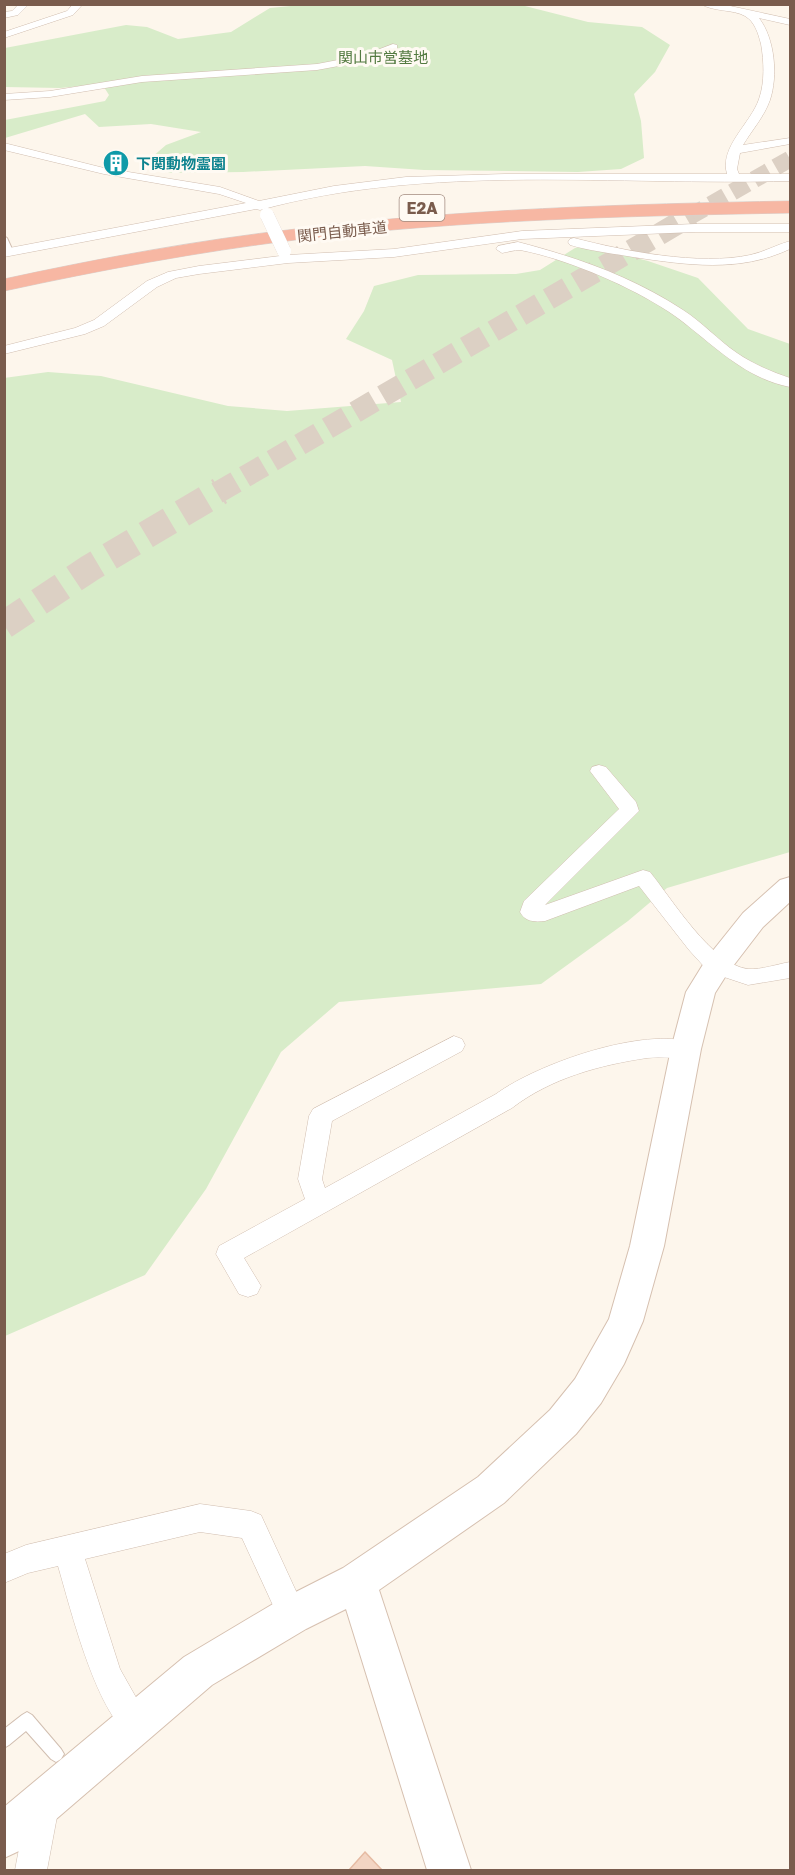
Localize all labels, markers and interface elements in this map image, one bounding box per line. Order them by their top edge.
park label: 関山市営墓地 [338,48,428,66]
building icon: 下関動物霊園 [101,148,131,178]
place label: 下関動物霊園 [136,154,226,172]
road number: E2A [400,195,444,221]
street label: 関門自動車道 [296,217,388,245]

